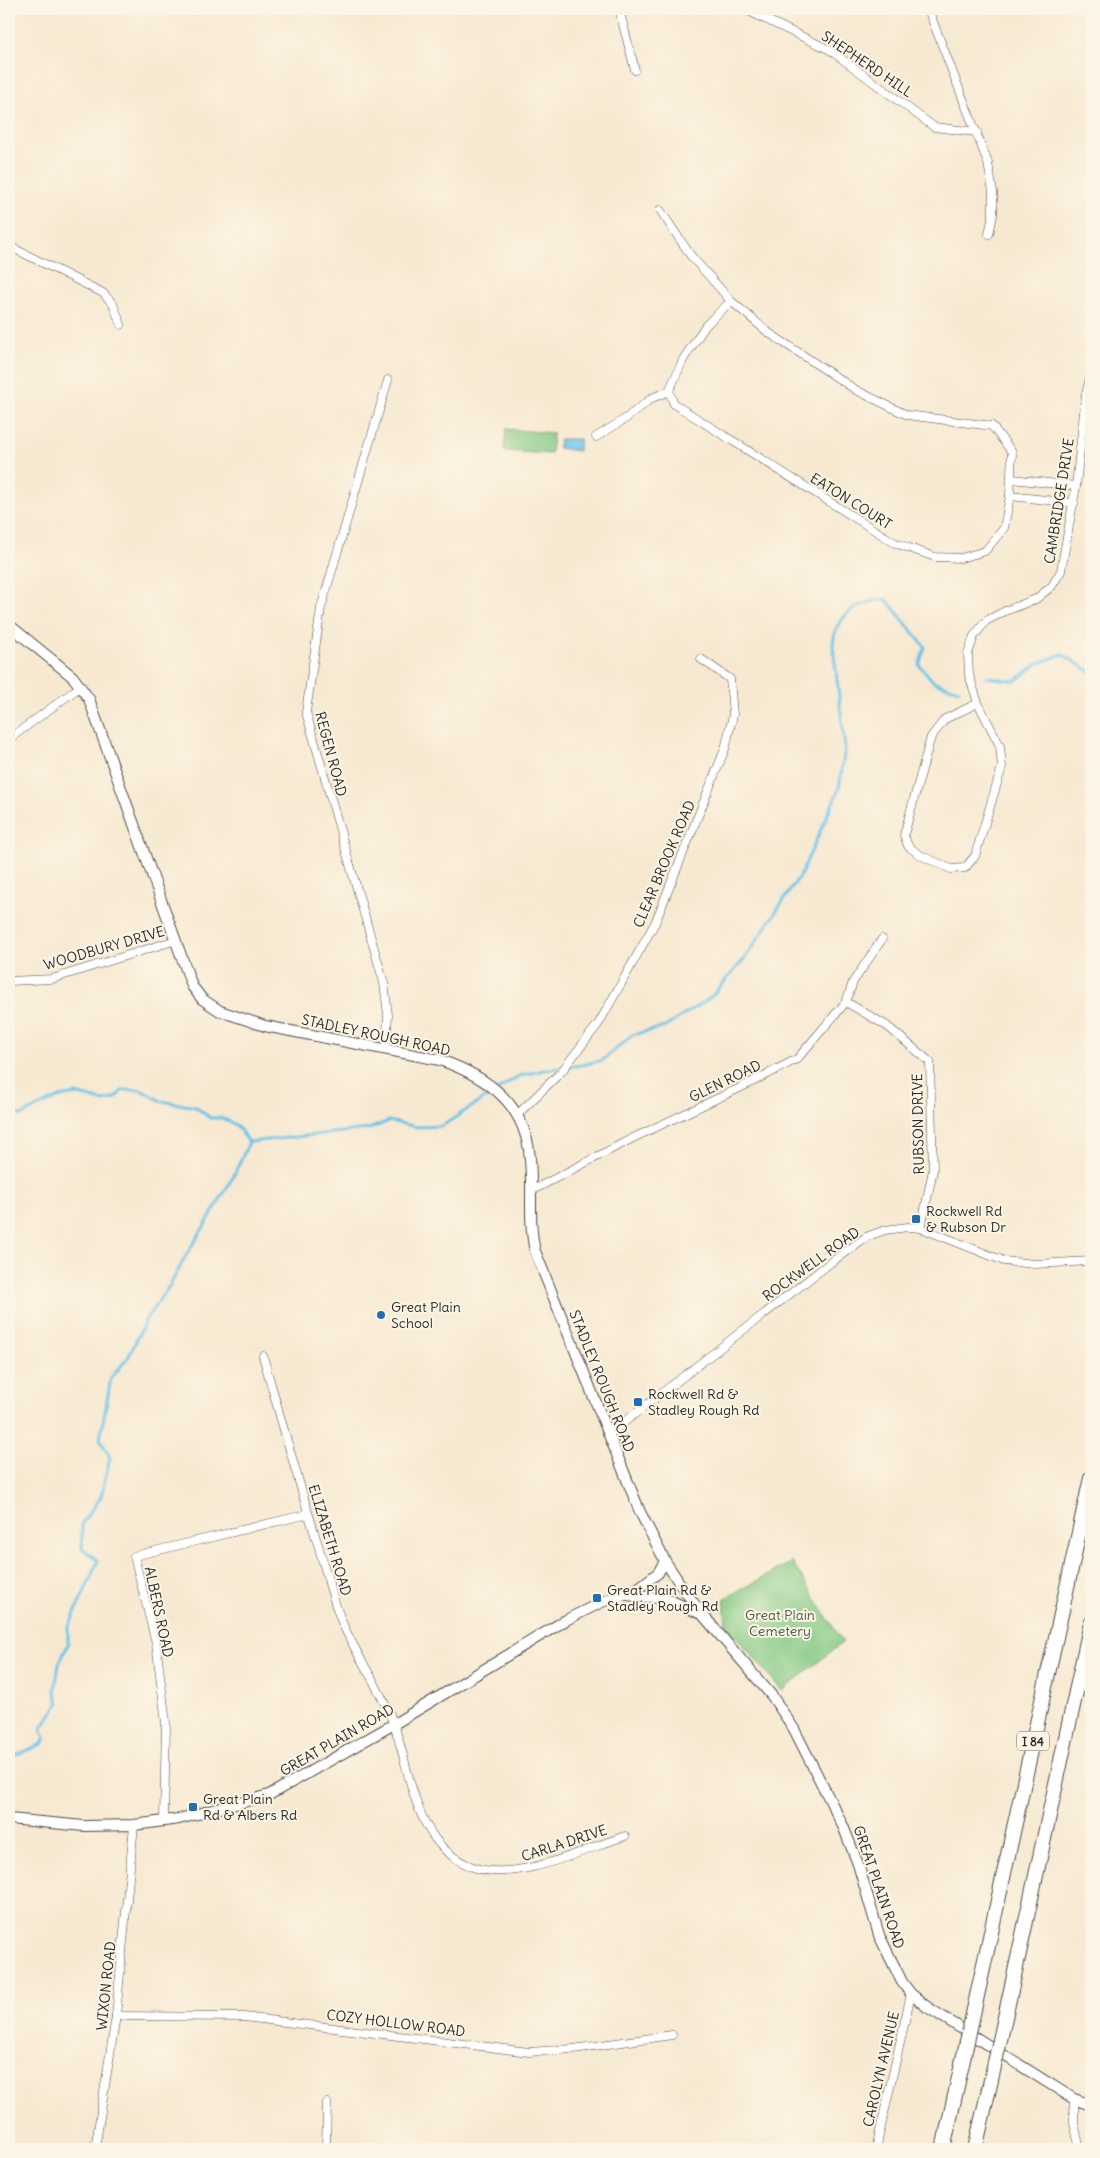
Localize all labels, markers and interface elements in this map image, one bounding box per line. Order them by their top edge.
street label: SHEPHERD HILL [818,27,916,101]
street label: CAMBRIDGE DRIVE [1040,437,1078,565]
street label: EATON COURT [807,469,895,533]
street label: REGEN ROAD [311,710,351,798]
street label: CLEAR BROOK ROAD [629,798,699,930]
street label: WOODBURY DRIVE [42,922,166,974]
street label: STADLEY ROUGH ROAD [300,1010,452,1060]
street label: GLEN ROAD [686,1056,764,1106]
street label: RUBSON DRIVE [908,1073,928,1175]
place label: Rockwell Rd & Rubson Dr [926,1202,1006,1236]
marker: Rockwell Rd & Rubson Dr [910,1213,922,1225]
street label: ROCKWELL ROAD [759,1223,863,1305]
place label: Great Plain School [391,1298,461,1332]
street label: STADLEY ROUGH ROAD [565,1307,639,1455]
marker: Great Plain School [375,1309,387,1321]
place label: Rockwell Rd & Stadley Rough Rd [648,1385,759,1419]
marker: Rockwell Rd & Stadley Rough Rd [632,1396,644,1408]
street label: ELIZABETH ROAD [304,1482,356,1598]
street label: ALBERS ROAD [141,1565,177,1659]
place label: Great Plain Rd & Stadley Rough Rd [607,1581,718,1615]
marker: Great Plain Rd & Stadley Rough Rd [591,1592,603,1604]
park label: Great Plain Cemetery [745,1606,815,1640]
street label: GREAT PLAIN ROAD [277,1700,397,1780]
road number: I 84 [1017,1732,1049,1750]
place label: Great Plain Rd & Albers Rd [203,1790,297,1824]
marker: Great Plain Rd & Albers Rd [187,1801,199,1813]
street label: CARLA DRIVE [519,1821,609,1865]
street label: GREAT PLAIN ROAD [849,1823,909,1951]
street label: WIXON ROAD [92,1940,120,2032]
street label: COZY HOLLOW ROAD [326,2006,466,2040]
street label: CAROLYN AVENUE [859,2009,903,2129]

